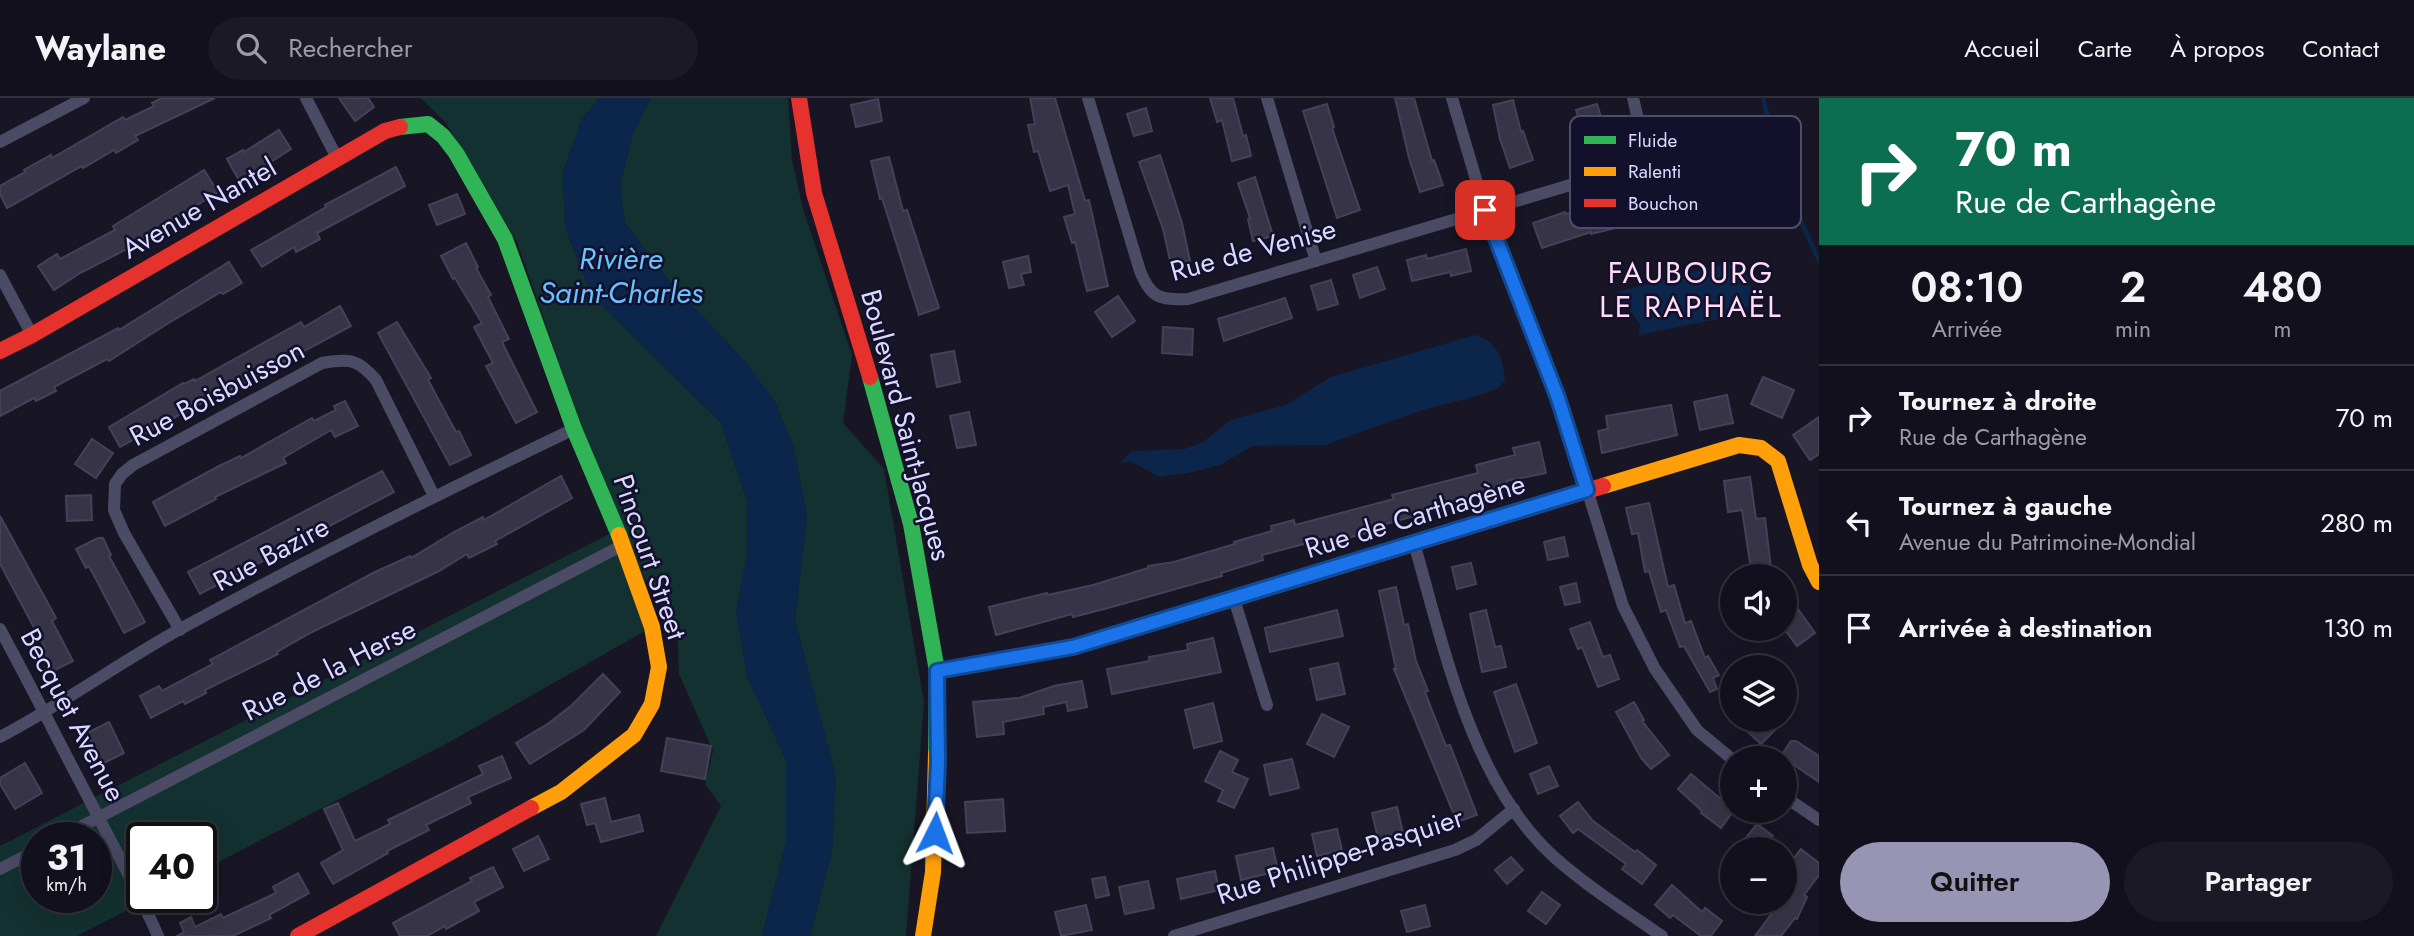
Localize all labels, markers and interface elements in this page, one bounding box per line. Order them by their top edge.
search box [208,17,698,80]
text: Waylane [35,25,166,72]
icon: search [232,29,270,67]
text: Rechercher [288,29,413,67]
text: Accueil [1964,31,2040,66]
text: Carte [2078,31,2132,66]
text: À propos [2170,31,2264,66]
text: Contact [2302,31,2379,66]
text: 70 m [1955,114,2072,184]
legend [1570,116,1801,228]
icon: right [1840,126,1931,217]
text: Fluide [1628,127,1678,154]
street label: Avenue Nantel [114,147,284,269]
text: Ralenti [1628,158,1681,185]
text: Rue de Carthagène [1955,179,2216,225]
pin [1455,180,1515,240]
text: Bouchon [1628,190,1698,217]
icon: arrive [1466,191,1504,229]
street label: Rue de Venise [1165,208,1341,292]
water label: Rivière Saint-Charles [539,237,703,314]
district label: FAUBOURG LE RAPHAËL [1599,251,1783,328]
text: 08:10 [1910,257,2024,318]
text: 2 [2120,257,2146,318]
text: 480 [2242,257,2323,318]
street label: Boulevard Saint-Jacques [850,285,962,565]
text: Arrivée [1932,312,2002,346]
text: min [2115,312,2151,346]
text: m [2274,312,2291,346]
street label: Rue Boisbuisson [122,330,312,456]
text: Tournez à droite [1899,382,2097,420]
icon: right [1840,399,1878,437]
text: 70 m [2336,399,2393,437]
text: Rue de Carthagène [1899,420,2087,454]
street label: Rue de Carthagène [1300,463,1530,569]
street label: Pincourt Street [603,469,698,645]
text: Tournez à gauche [1899,487,2112,525]
icon: left [1840,504,1878,542]
text: 280 m [2320,504,2393,542]
street label: Rue Bazire [206,506,336,602]
text: Avenue du Patrimoine-Mondial [1899,525,2196,559]
map controls [1720,564,1797,914]
button: sound [1720,564,1797,641]
street label: Rue de la Herse [235,609,423,731]
icon: arrive [1840,609,1878,647]
text: Arrivée à destination [1899,609,2152,647]
text: 130 m [2323,609,2393,647]
street label: Becquet Avenue [10,621,136,809]
button: layers [1720,655,1797,732]
button: + [1720,746,1797,823]
position arrow [898,796,972,870]
street label: Rue Philippe-Pasquier [1211,797,1469,915]
speed limit sign: 40 [126,822,217,913]
text: 31 [47,833,86,883]
button: − [1720,837,1797,914]
button: Quitter [1840,842,2110,922]
button: Partager [2124,842,2393,922]
text: km/h [46,872,87,898]

